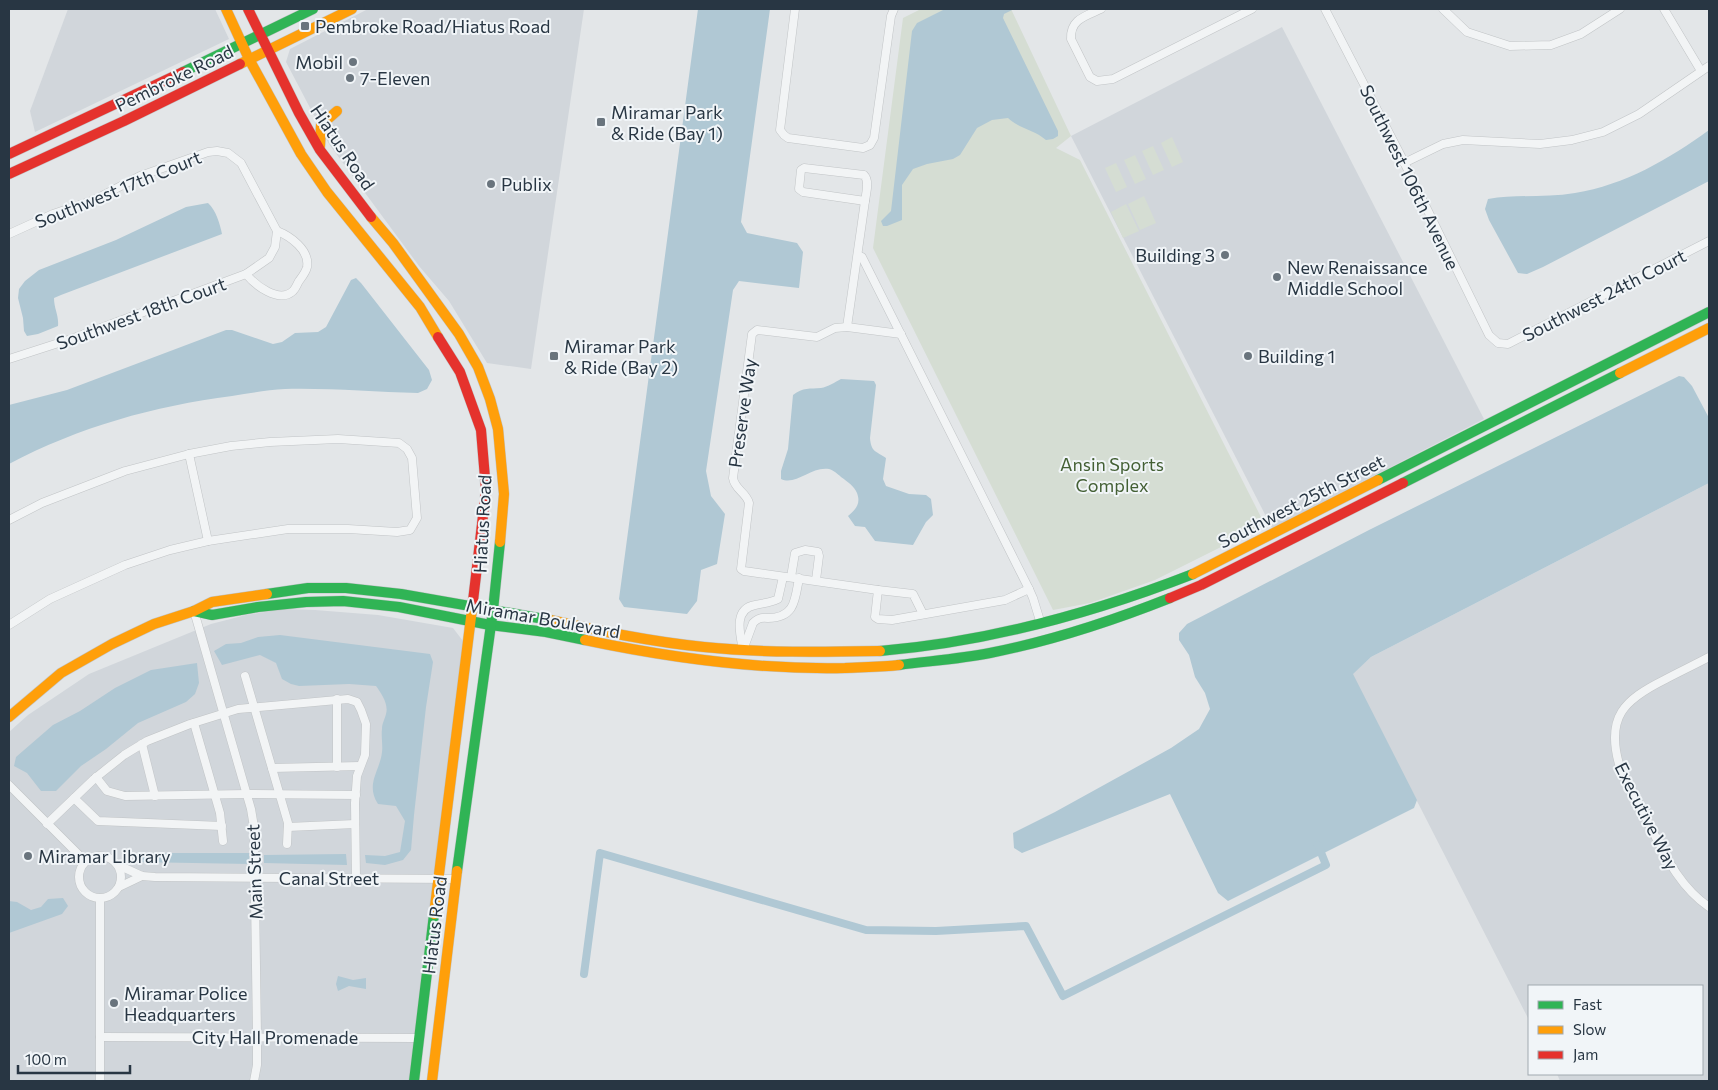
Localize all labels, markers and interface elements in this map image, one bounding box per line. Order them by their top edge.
place label: Pembroke Road/Hiatus Road [315,15,550,37]
marker: Pembroke Road/Hiatus Road [299,20,311,32]
street label: Pembroke Road [111,40,237,116]
place label: Mobil [295,51,343,73]
marker: Mobil [347,56,359,68]
place label: 7-Eleven [360,67,430,89]
marker: 7-Eleven [344,72,356,84]
street label: Southwest 106th Avenue [1356,81,1464,273]
street label: Hiatus Road [306,100,380,194]
place label: Miramar Park & Ride (Bay 1) [611,101,723,144]
marker: Miramar Park & Ride (Bay 1) [595,116,607,128]
street label: Southwest 17th Court [32,146,204,232]
place label: Publix [501,173,552,195]
marker: Publix [485,178,497,190]
place label: Building 3 [1135,244,1215,266]
street label: Southwest 24th Court [1518,244,1690,346]
marker: Building 3 [1219,249,1231,261]
place label: New Renaissance Middle School [1287,256,1428,299]
marker: New Renaissance Middle School [1271,271,1283,283]
street label: Southwest 18th Court [53,272,229,354]
place label: Miramar Park & Ride (Bay 2) [564,335,678,378]
place label: Building 1 [1258,345,1335,367]
marker: Miramar Park & Ride (Bay 2) [548,350,560,362]
marker: Building 1 [1242,350,1254,362]
street label: Preserve Way [723,357,761,469]
street label: Southwest 25th Street [1214,449,1388,553]
park label: Ansin Sports Complex [1060,453,1164,496]
street label: Hiatus Road [468,474,496,574]
street label: Miramar Boulevard [464,594,622,642]
street label: Executive Way [1610,758,1684,874]
street label: Main Street [241,824,267,920]
place label: Miramar Library [38,845,171,867]
marker: Miramar Library [22,850,34,862]
street label: Canal Street [279,867,379,889]
street label: Hiatus Road [417,875,451,975]
place label: Miramar Police Headquarters [124,982,247,1025]
legend [1528,985,1703,1075]
text: Fast [1573,995,1602,1013]
marker: Miramar Police Headquarters [108,997,120,1009]
text: Slow [1573,1020,1606,1038]
street label: City Hall Promenade [192,1026,358,1048]
scale bar [18,1042,130,1074]
text: Jam [1573,1045,1598,1063]
text: 100 m [25,1050,67,1068]

